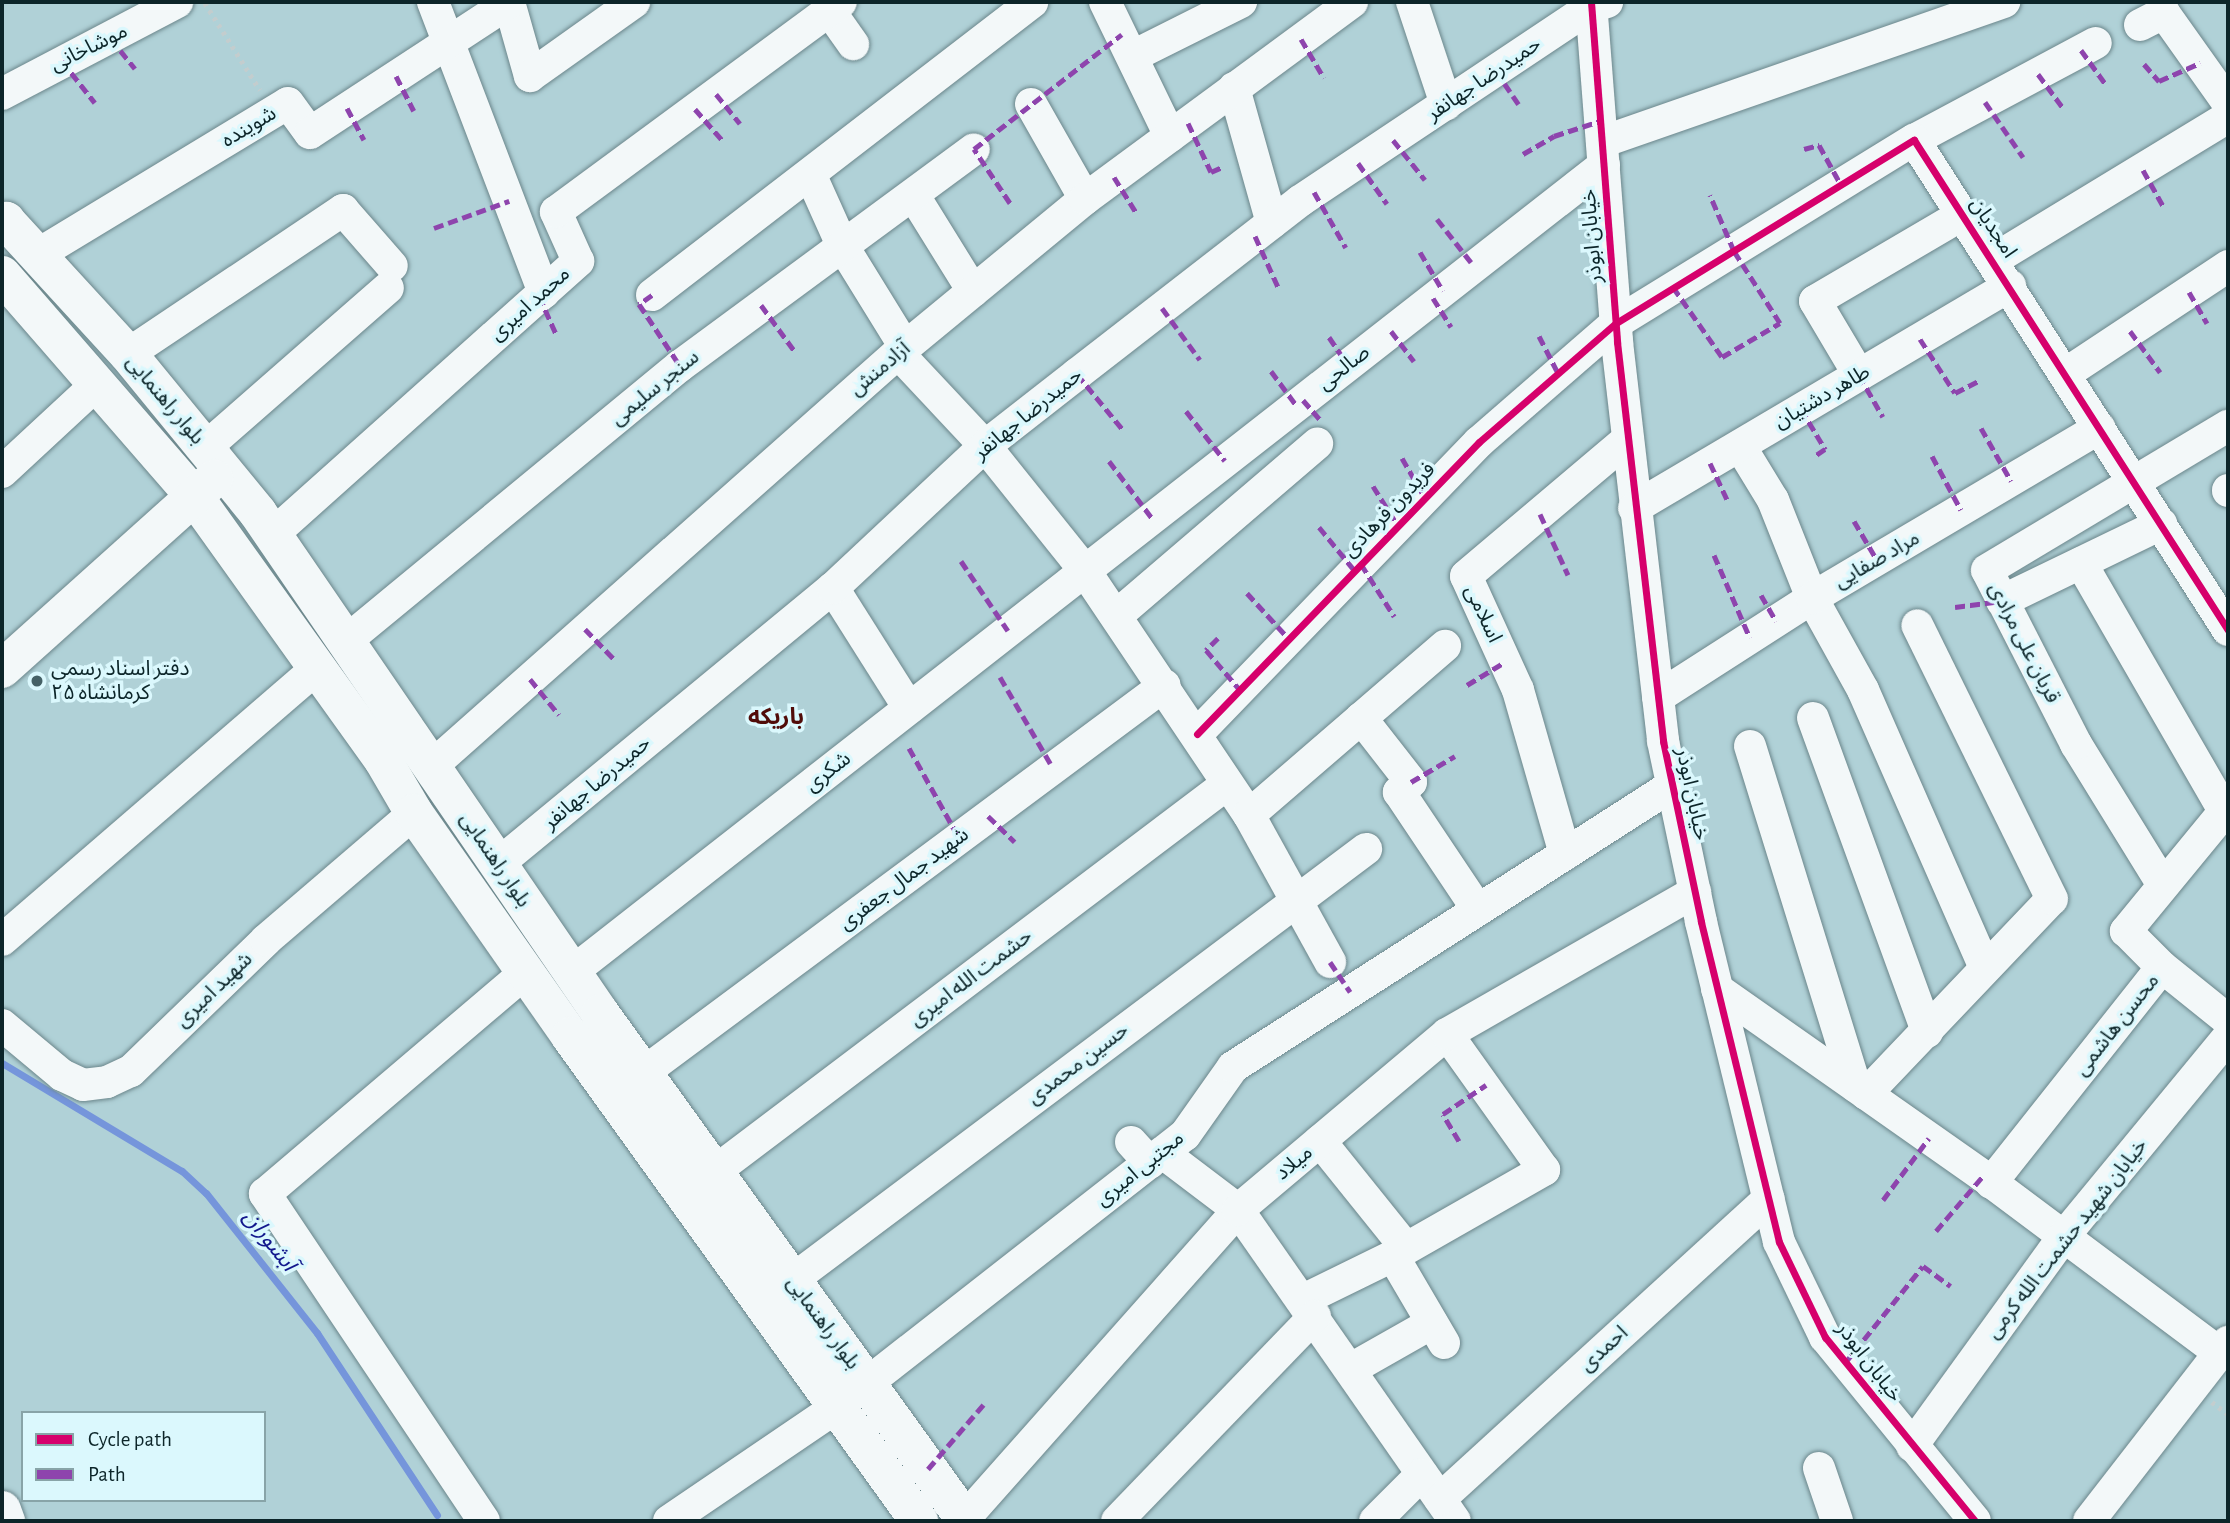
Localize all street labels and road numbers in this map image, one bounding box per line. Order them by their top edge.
street label: موشاخانی [46,18,132,78]
street label: حمیدرضا جهانفر [1422,31,1546,127]
street label: شوینده [217,101,281,153]
street label: خیابان ابوذر [1576,188,1608,284]
street label: امجدیان [1964,193,2022,263]
street label: محمد امیری [485,261,575,347]
street label: آزادمنش [844,336,916,402]
street label: صالحی [1313,340,1375,396]
street label: سنجر سلیمی [605,345,705,431]
street label: بلوار راهنمایی [120,350,210,450]
street label: طاهر دشتیان [1769,359,1875,435]
street label: حمیدرضا جهانفر [969,362,1087,466]
street label: فریدون فرهادی [1337,457,1441,563]
street label: مراد صفایی [1830,525,1924,595]
street label: قربان علی مرادی [1983,578,2065,708]
street label: اسلامی [1459,581,1507,647]
street label: حمیدرضا جهانفر [538,731,656,835]
street label: خیابان ابوذر [1670,745,1714,843]
street label: شکری [800,746,856,798]
street label: بلوار راهنمایی [454,808,536,912]
street label: شهید جمال جعفری [834,822,974,936]
street label: حشمت الله امیری [905,924,1037,1032]
street label: شهید امیری [170,947,258,1033]
street label: محسن هاشمی [2069,969,2165,1081]
street label: حسین محمدی [1022,1018,1134,1110]
street label: مجتبی امیری [1091,1126,1189,1212]
street label: خیابان شهید حشمت الله کرمی [1981,1134,2153,1344]
street label: میلاد [1270,1140,1318,1186]
street label: بلوار راهنمایی [781,1271,865,1375]
street label: خیابان ابوذر [1831,1317,1907,1407]
street label: احمدی [1575,1321,1633,1377]

